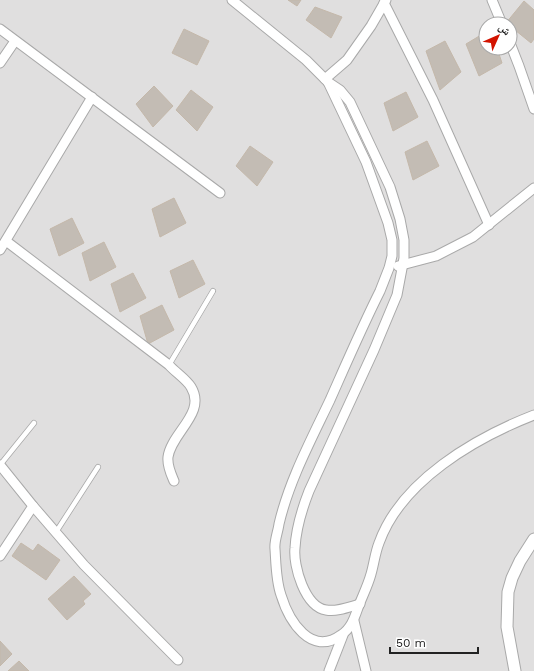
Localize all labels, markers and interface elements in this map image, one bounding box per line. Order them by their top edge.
north arrow [478,16,518,56]
text: ش [495,21,514,39]
scale bar [390,629,478,655]
text: 50 m [396,636,426,650]

